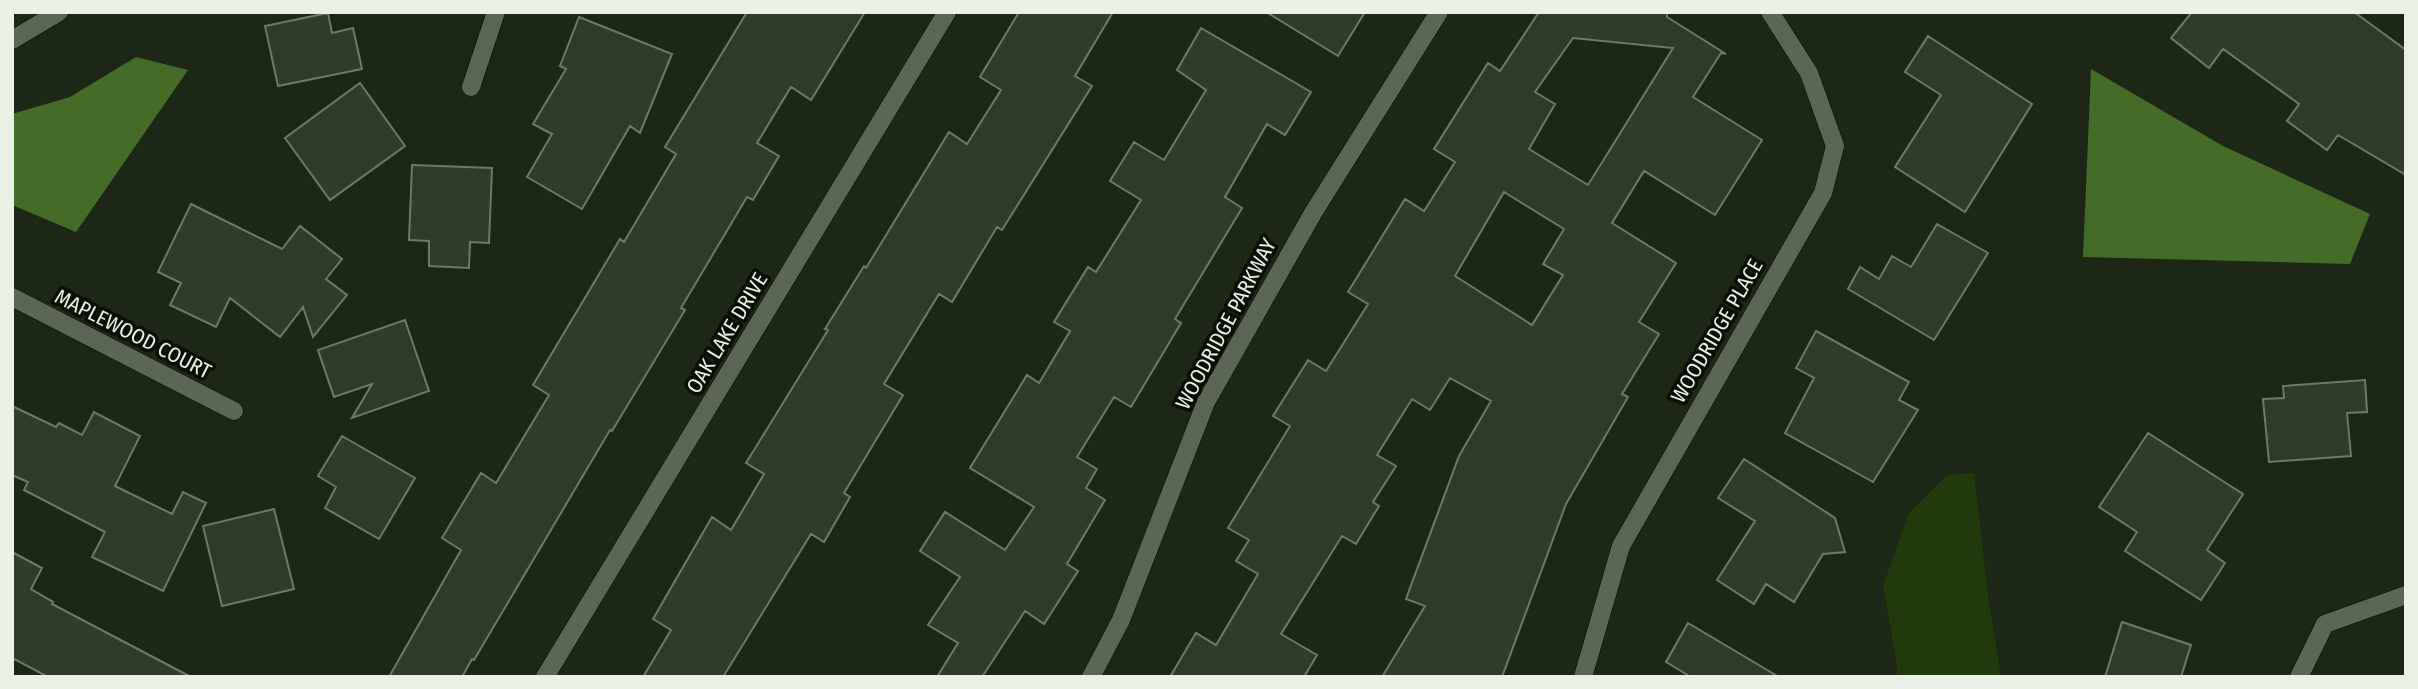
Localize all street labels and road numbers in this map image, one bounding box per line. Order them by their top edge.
street label: WOODRIDGE PARKWAY [1170,234,1282,414]
street label: WOODRIDGE PLACE [1665,254,1769,408]
street label: OAK LAKE DRIVE [681,268,773,398]
street label: MAPLEWOOD COURT [51,283,216,385]

